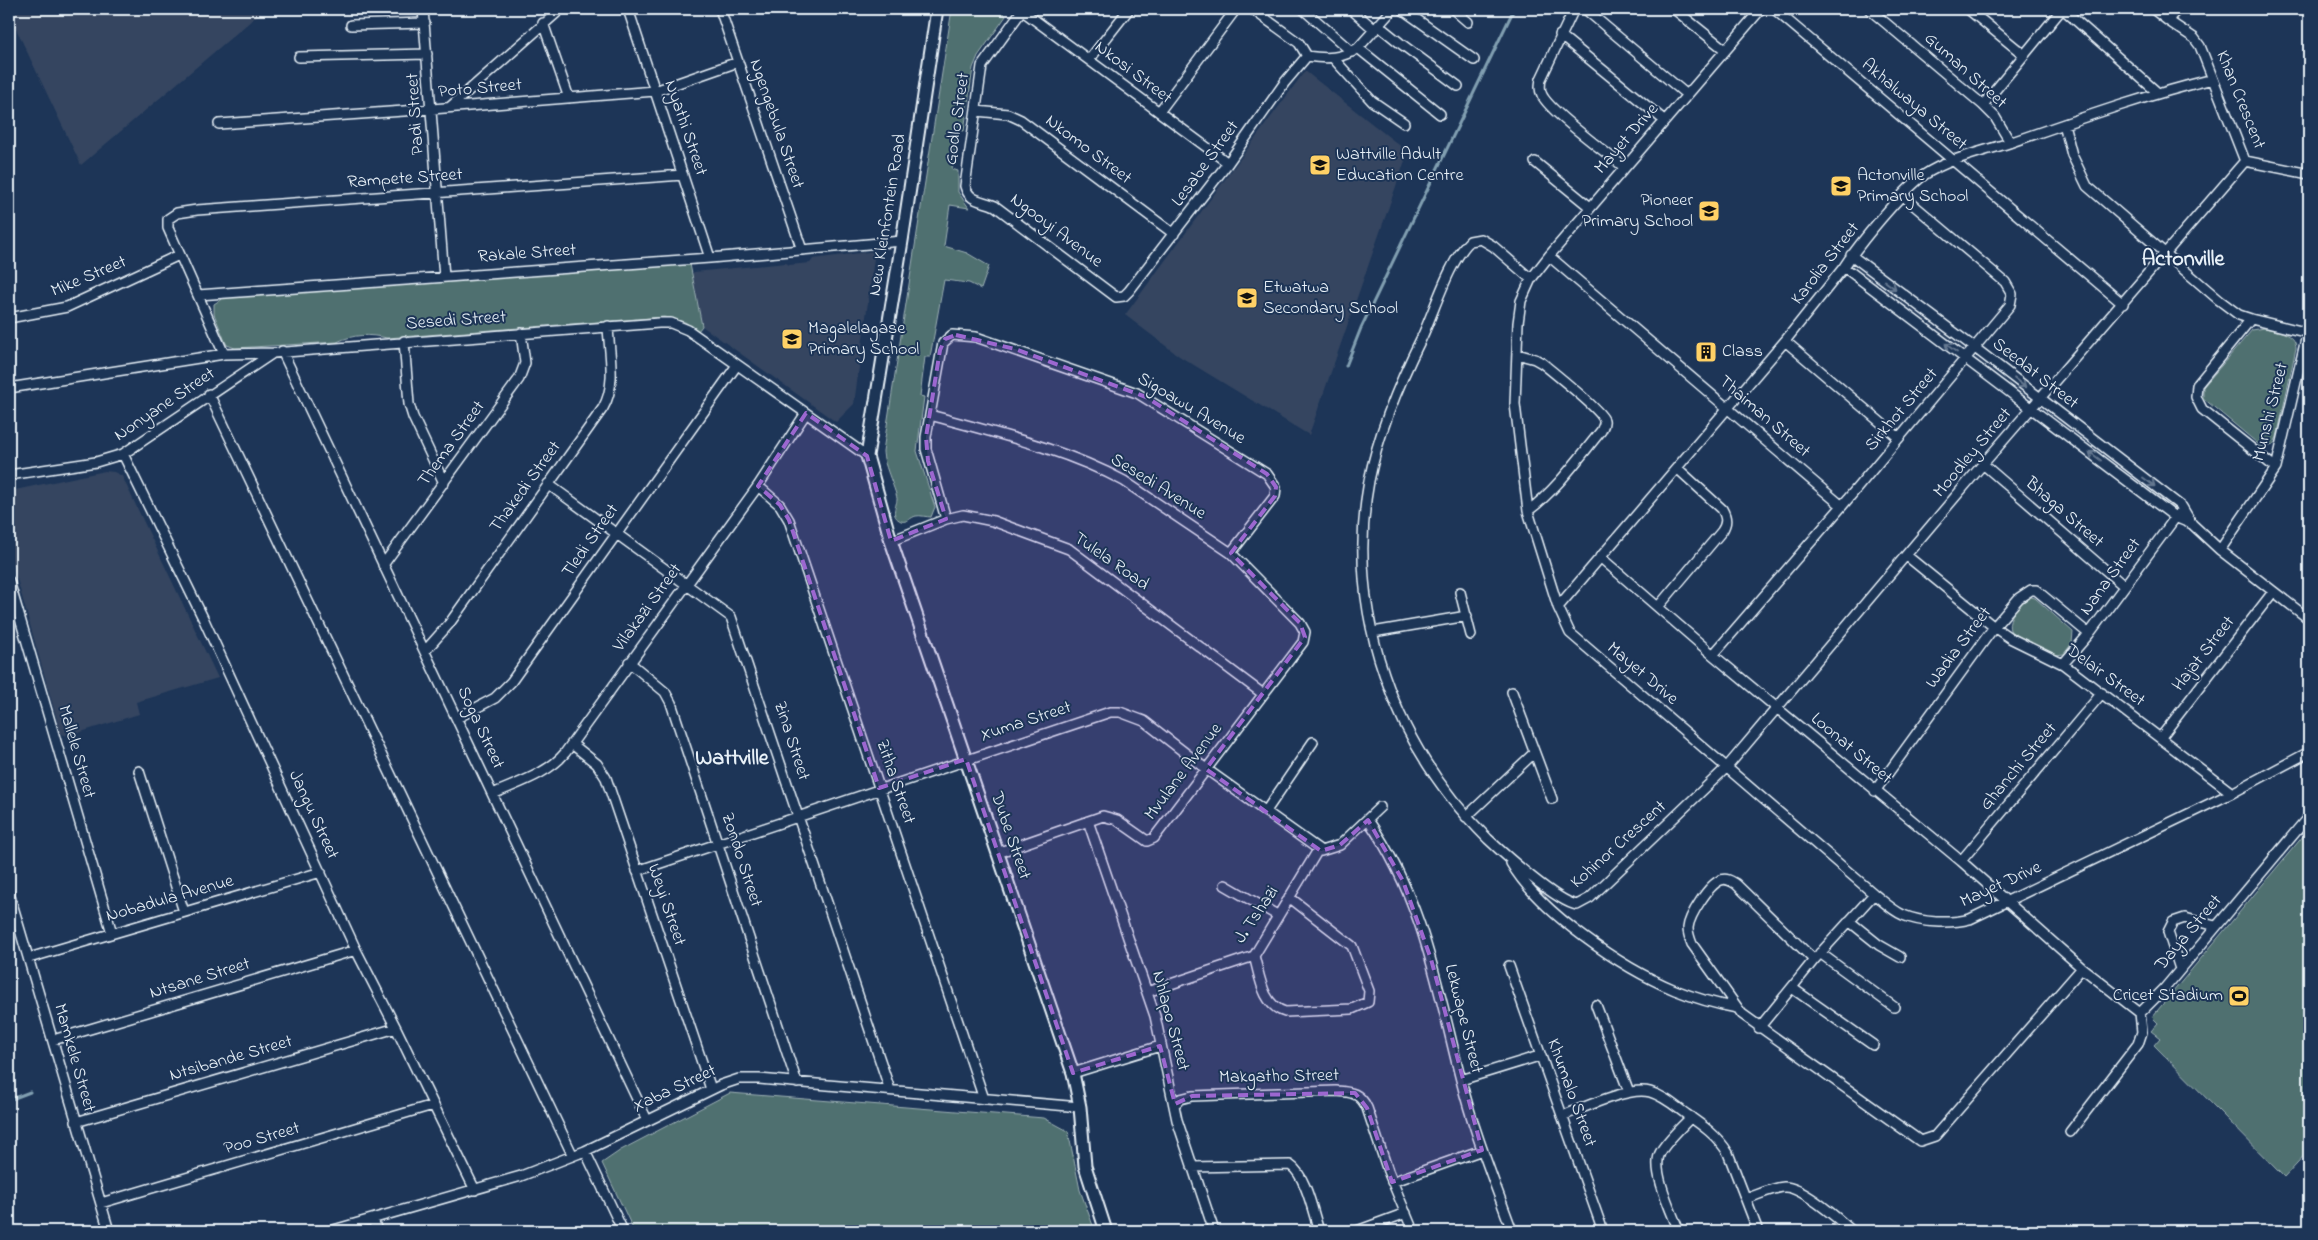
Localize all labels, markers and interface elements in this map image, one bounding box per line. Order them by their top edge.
street label: Guman Street [1918,27,2012,115]
street label: Nkosi Street [1089,35,1177,111]
street label: Khan Crescent [2208,47,2272,153]
street label: Akhalwaya Street [1855,53,1973,157]
street label: Ngengebula Street [741,56,810,193]
street label: Godlo Street [939,71,977,167]
street label: Padi Street [400,72,432,156]
street label: Poto Street [437,72,523,106]
street label: Nyathi Street [656,77,714,179]
street label: Mayet Drive [1589,97,1666,180]
street label: Nkomo Street [1039,109,1137,191]
street label: Lesabe Street [1166,115,1246,213]
street label: New Kleinfontein Road [862,132,914,298]
place label: Wattville Adult Education Centre [1336,142,1464,189]
school or university icon: Wattville Adult Education Centre [1308,153,1332,177]
street label: Rampete Street [346,162,464,196]
place label: Actonville Primary School [1857,163,1968,210]
school or university icon: Actonville Primary School [1829,174,1853,198]
street label: Ngooyi Avenue [1003,187,1109,276]
place label: Pioneer Primary School [1582,188,1693,235]
school or university icon: Pioneer Primary School [1697,199,1721,223]
street label: Karolia Street [1785,217,1867,311]
street label: Rakale Street [477,238,577,270]
district label: Actonville [2142,244,2225,276]
street label: Mike Street [47,249,131,305]
place label: Etwatwa Secondary School [1263,275,1398,322]
one-way arrow [1883,279,1896,290]
school or university icon: Etwatwa Secondary School [1235,286,1259,310]
street label: Sesedi Street [405,305,507,337]
place label: Magalelagase Primary School [808,316,919,363]
school or university icon: Magalelagase Primary School [780,327,804,351]
street label: Seedat Street [1986,332,2084,416]
place label: Class [1722,339,1763,365]
building icon: Class [1694,340,1718,364]
one-way arrow [1945,342,1958,353]
street label: Munshi Street [2246,360,2296,464]
street label: Nonyane Street [109,362,221,448]
street label: Sirkhot Street [1859,363,1945,457]
street label: Sigoawu Avenue [1131,366,1251,453]
street label: Thaiman Street [1712,370,1816,464]
one-way arrow [2013,377,2026,388]
street label: Thema Street [412,396,492,492]
street label: Moodley Street [1927,402,2019,504]
street label: Thakedi Street [484,436,568,538]
street label: Sesedi Avenue [1105,447,1212,527]
one-way arrow [2089,450,2102,461]
street label: Bhaga Street [2017,471,2109,555]
one-way arrow [2142,477,2156,487]
street label: Tledi Street [556,499,626,583]
street label: Tulela Road [1068,526,1154,598]
street label: Nana Street [2074,533,2148,621]
street label: Vilakazi Street [606,558,689,658]
street label: Wadia Street [1920,602,1998,694]
street label: Hajat Street [2166,611,2242,697]
street label: Mayet Drive [1600,636,1684,712]
street label: Delair Street [2059,638,2150,714]
street label: Soga Street [449,682,511,774]
street label: Xuma Street [977,695,1075,749]
street label: Zina Street [766,698,816,784]
street label: Mallele Street [50,702,102,802]
street label: Loonat Street [1804,707,1898,791]
street label: Mvulane Avenue [1139,717,1230,826]
street label: Ghanchi Street [1974,717,2064,817]
street label: Zitha Street [868,736,922,828]
district label: Wattville [695,743,770,775]
street label: Jangu Street [280,766,345,864]
street label: Dube Street [983,788,1037,883]
street label: Kohinor Crescent [1565,795,1673,895]
street label: Zondo Street [714,809,768,911]
street label: Mayet Drive [1956,854,2047,915]
street label: Weyi Street [640,861,692,949]
street label: Nobadula Avenue [103,868,238,930]
street label: J. Tshazi [1228,881,1286,949]
street label: Daya Street [2149,889,2229,978]
street label: Ntsane Street [147,951,253,1007]
street label: Lekwape Street [1437,962,1489,1076]
street label: Nhlapo Street [1144,968,1196,1074]
place label: Cricet Stadium [2113,983,2223,1009]
sports icon: Cricet Stadium [2227,984,2251,1008]
street label: Mamkele Street [46,1001,102,1115]
street label: Ntsibande Street [166,1029,296,1089]
street label: Khumalo Street [1539,1035,1603,1151]
street label: Xaba Street [629,1058,721,1120]
street label: Makgatho Street [1219,1063,1339,1092]
street label: Poo Street [221,1116,303,1162]

